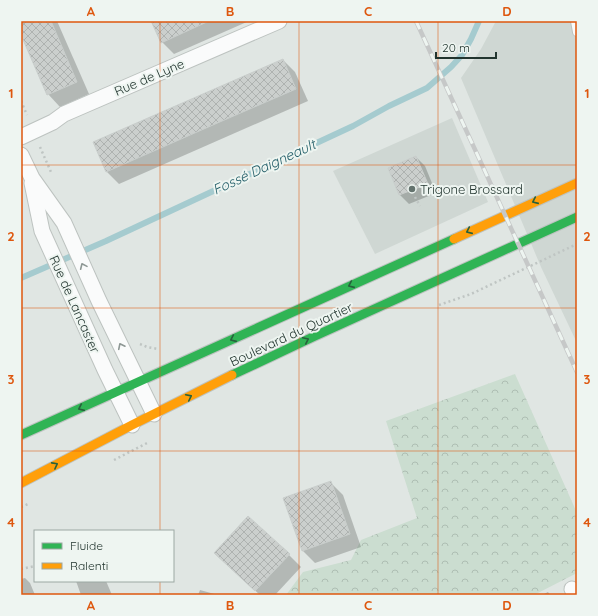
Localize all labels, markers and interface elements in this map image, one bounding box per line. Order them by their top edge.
text: A [87,3,96,19]
text: B [226,3,234,19]
text: C [364,3,372,19]
text: D [502,3,512,19]
scale bar [436,34,496,60]
text: 20 m [442,40,470,55]
street label: Rue de Lyne [112,55,186,99]
text: 1 [8,85,14,101]
text: 1 [584,85,590,101]
water label: Fossé Daigneault [210,134,320,199]
place label: Trigone Brossard [420,181,523,197]
marker: Trigone Brossard [407,184,417,194]
one-way arrow [532,196,540,204]
one-way arrow [466,226,473,234]
text: 2 [7,228,15,244]
text: 2 [583,228,591,244]
street label: Rue de Lancaster [46,253,104,355]
one-way arrow [80,262,88,270]
one-way arrow [347,280,355,288]
street label: Boulevard du Quartier [227,299,355,369]
one-way arrow [229,334,236,342]
one-way arrow [302,337,310,345]
one-way arrow [118,343,126,351]
text: 3 [8,371,15,387]
text: 3 [584,371,591,387]
one-way arrow [185,394,193,402]
one-way arrow [77,403,85,411]
one-way arrow [51,462,59,470]
text: 4 [7,514,15,530]
text: 4 [583,514,591,530]
legend [34,530,174,582]
text: Fluide [70,538,103,553]
text: Ralenti [70,558,108,573]
text: A [87,597,96,613]
text: B [226,597,234,613]
text: C [364,597,372,613]
text: D [502,597,512,613]

